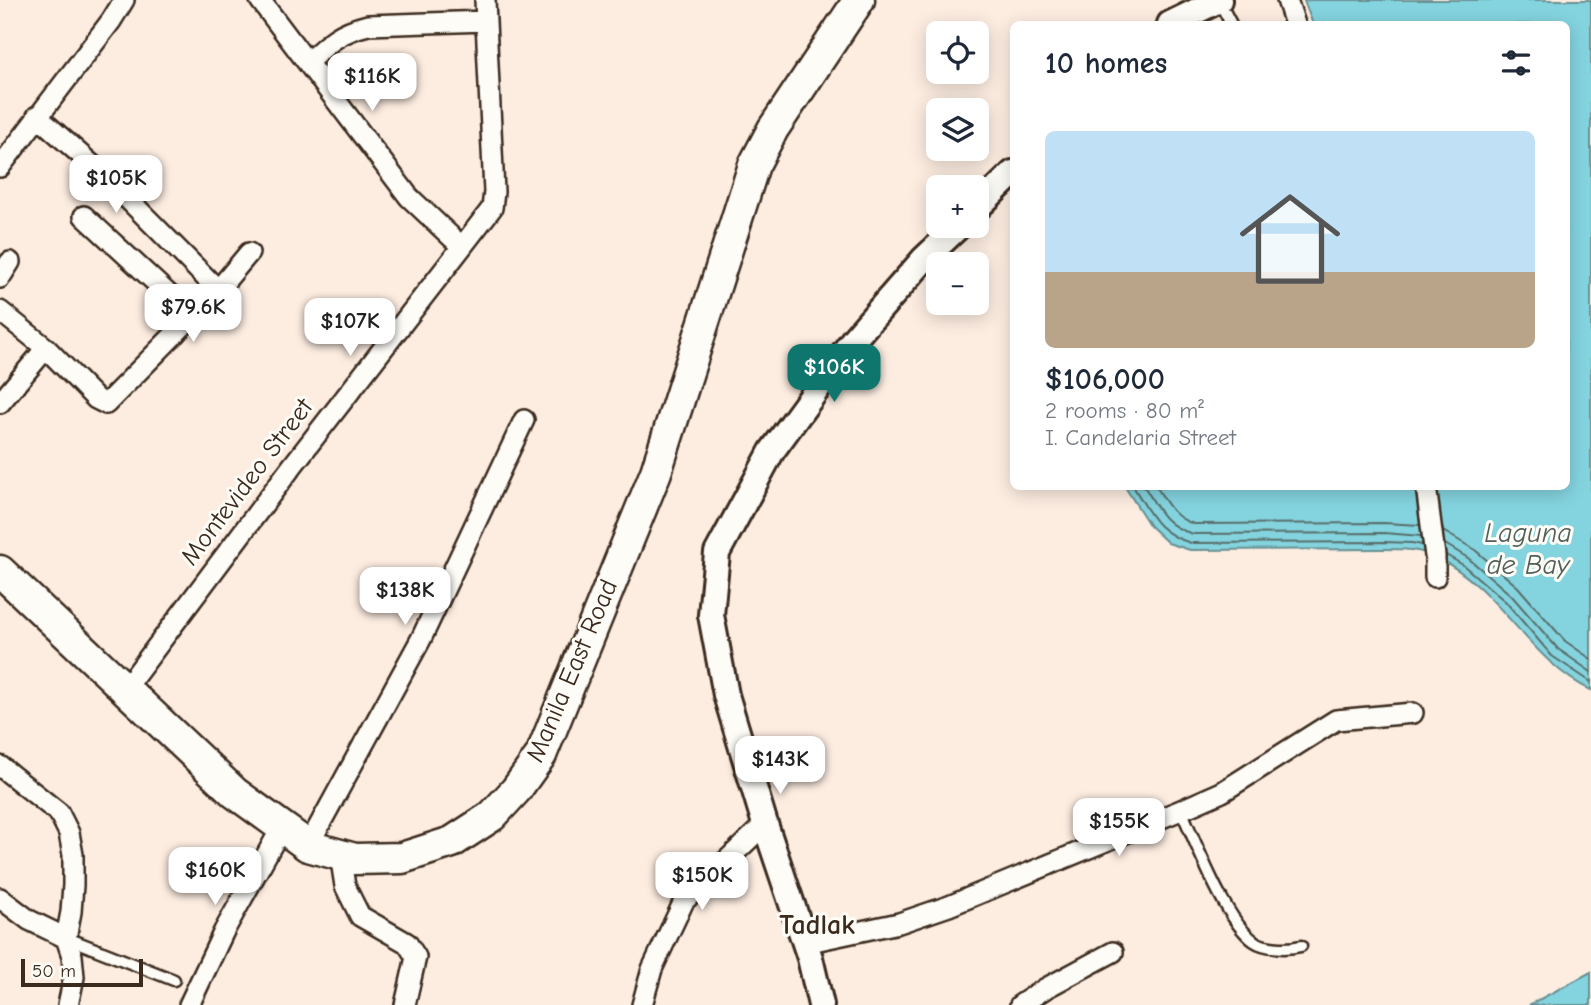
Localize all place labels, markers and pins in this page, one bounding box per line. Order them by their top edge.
pin: $116K [323,54,421,113]
pin: $105K [67,156,165,215]
pin: $79.6K [136,284,250,344]
pin: $107K [301,298,399,358]
pin: $106K [785,344,883,404]
pin: $138K [356,568,454,627]
pin: $143K [731,736,829,796]
pin: $155K [1070,798,1168,858]
pin: $160K [166,848,264,907]
pin: $150K [653,852,751,912]

